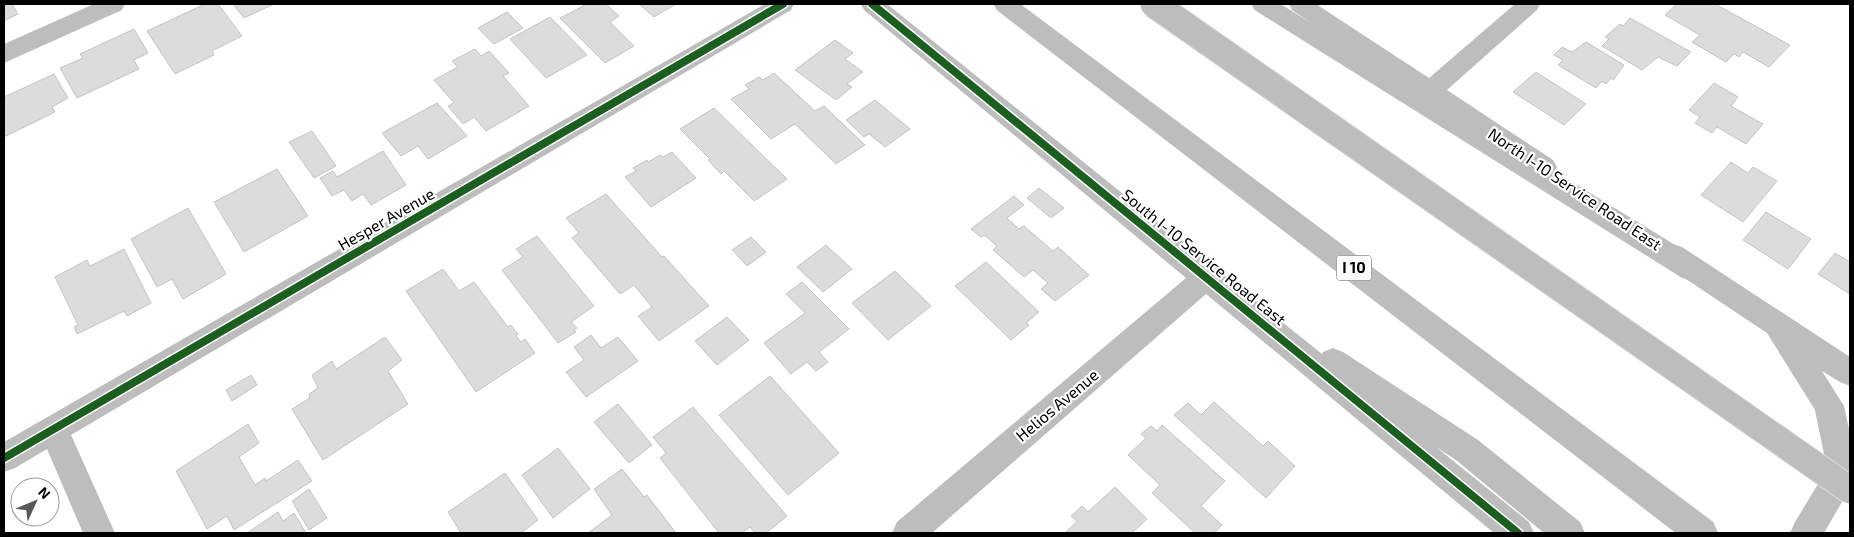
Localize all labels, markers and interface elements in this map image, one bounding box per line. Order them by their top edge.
street label: North I-10 Service Road East [1485,123,1666,254]
street label: Hesper Avenue [334,183,437,254]
street label: South I-10 Service Road East [1119,185,1290,329]
road number: I 10 [1336,256,1372,280]
street label: Helios Avenue [1011,365,1102,445]
north arrow [10,477,60,527]
text: N [35,483,54,502]

